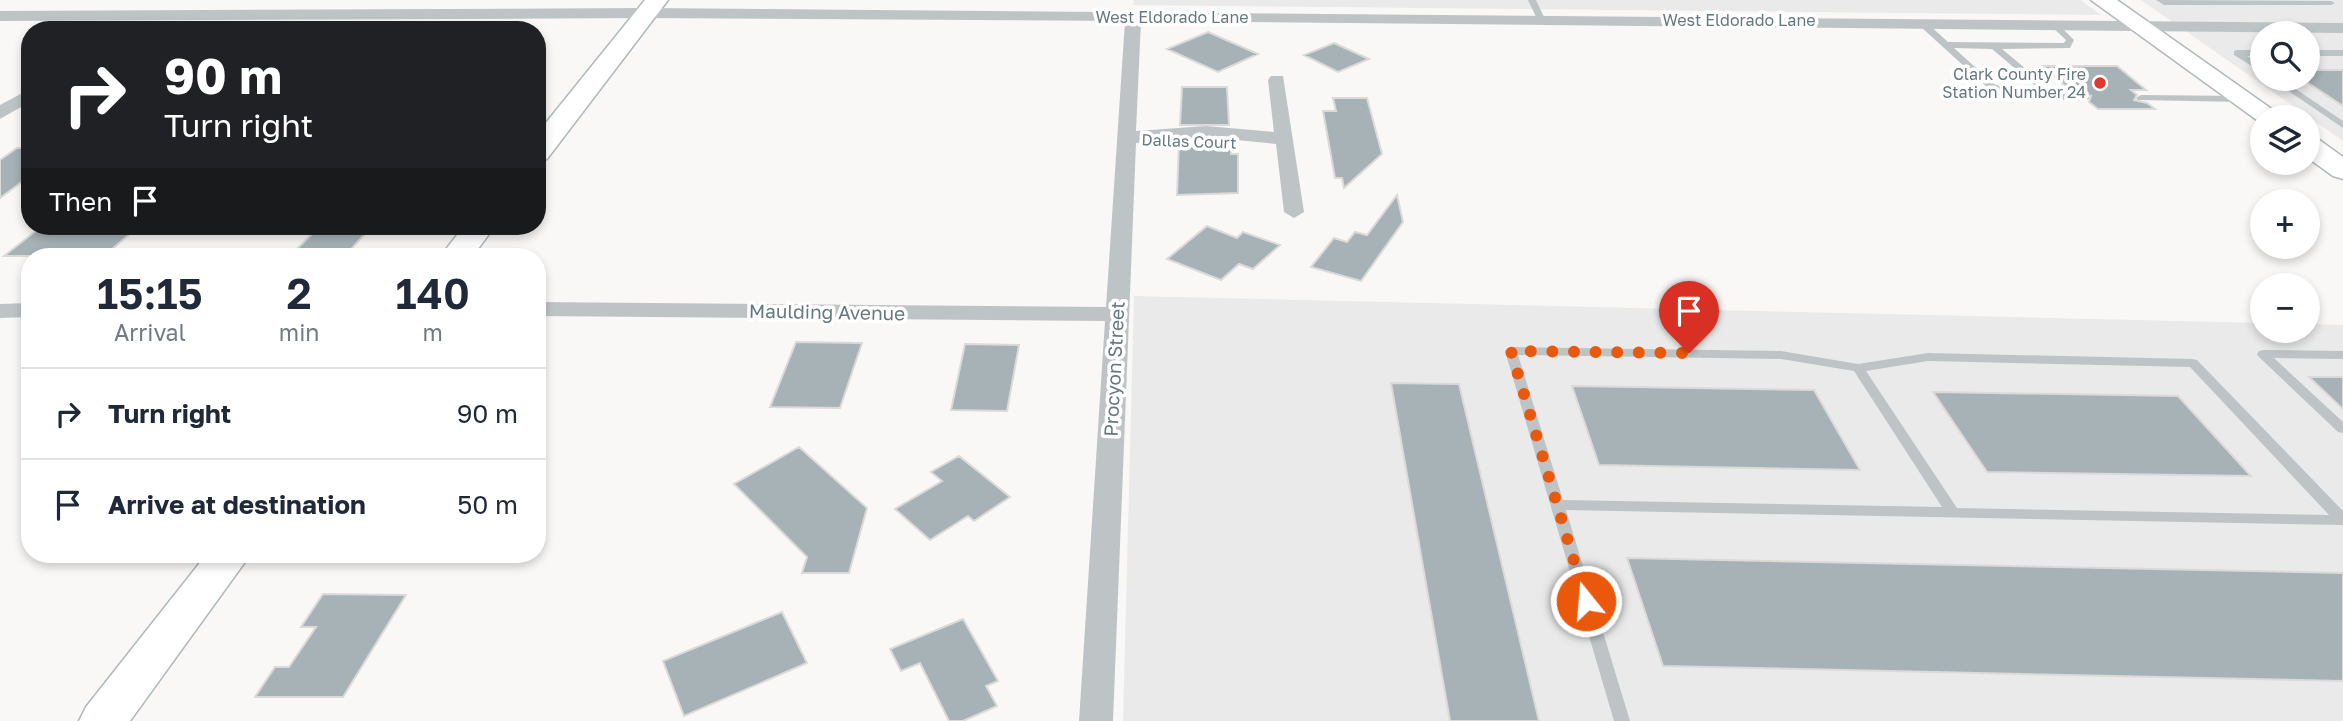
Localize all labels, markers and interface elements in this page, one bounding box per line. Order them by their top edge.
street label: West Eldorado Lane [1095,7,1249,27]
street label: West Eldorado Lane [1662,10,1816,30]
map controls [2250,21,2320,343]
button: search [2250,21,2320,91]
text: 90 m [164,46,282,105]
icon: right [49,49,140,140]
place label: Clark County Fire Station Number 24 [1942,64,2086,102]
marker: Clark County Fire Station Number 24 [2092,75,2108,91]
button: layers [2250,105,2320,175]
text: Turn right [164,106,313,144]
street label: Dallas Court [1141,129,1237,153]
icon: arrive [126,182,164,220]
text: Then [49,186,112,217]
button: + [2250,189,2320,259]
text: 15:15 [97,268,203,318]
text: 2 [287,268,312,318]
text: 140 [396,268,470,318]
button: − [2250,273,2320,343]
pin [1659,281,1719,353]
icon: arrive [1670,292,1708,330]
street label: Maulding Avenue [749,299,905,324]
street label: Procyon Street [1098,301,1129,437]
text: Arrival [114,318,186,346]
text: min [279,318,319,346]
text: m [423,318,443,346]
icon: right [49,395,87,433]
text: Turn right [108,398,231,429]
text: 90 m [457,398,518,429]
icon: arrive [49,486,87,524]
text: Arrive at destination [108,489,366,520]
text: 50 m [457,489,518,520]
position arrow [1549,564,1623,638]

